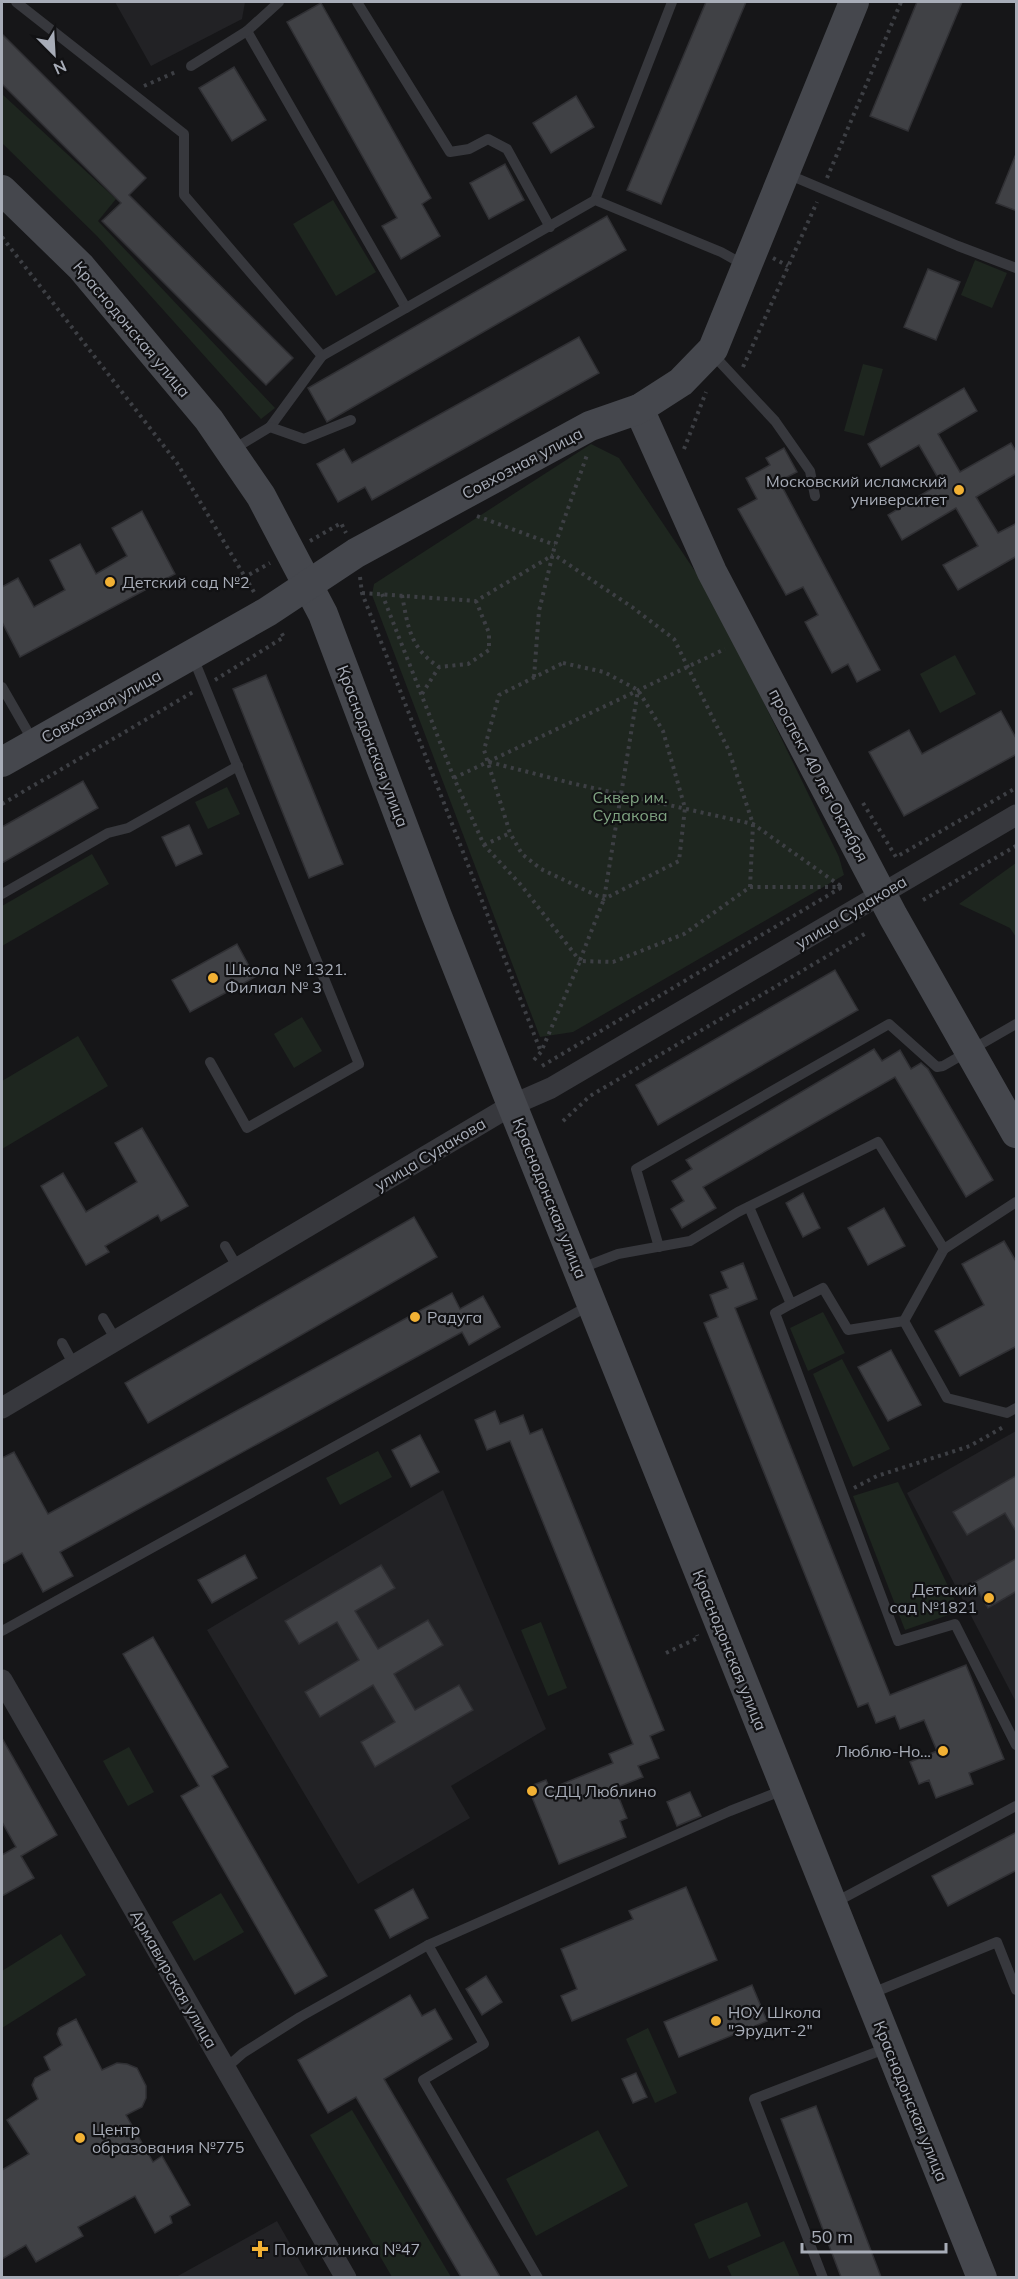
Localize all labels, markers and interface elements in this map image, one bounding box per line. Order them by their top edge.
north arrow [24,24,84,84]
text: N [51,56,70,79]
street label: Краснодонская улица [69,257,195,401]
street label: Совхозная улица [458,423,586,503]
place label: Московский исламский университет [766,471,948,509]
marker: Московский исламский университет [952,483,966,497]
place label: Детский сад №2 [122,572,250,592]
marker: Детский сад №2 [103,575,117,589]
street label: Краснодонская улица [333,662,413,830]
street label: Совхозная улица [38,665,164,747]
street label: проспект 40 лет Октября [765,685,873,865]
park label: Сквер им. Судакова [592,787,668,825]
street label: улица Судакова [792,871,910,953]
place label: Школа № 1321. Филиал № 3 [225,959,347,997]
marker: Школа № 1321. Филиал № 3 [206,971,220,985]
street label: улица Судакова [371,1113,489,1195]
street label: Краснодонская улица [509,1115,591,1281]
place label: Радуга [427,1307,482,1327]
marker: Радуга [408,1310,422,1324]
street label: Краснодонская улица [689,1567,771,1733]
place label: Детский сад №1821 [889,1579,977,1617]
marker: Детский сад №1821 [982,1591,996,1605]
place label: Люблю-Но... [836,1741,931,1761]
marker: Люблю-Но... [936,1744,950,1758]
place label: СДЦ Люблино [544,1781,657,1801]
marker: СДЦ Люблино [525,1784,539,1798]
street label: Армавирская улица [126,1906,222,2052]
place label: НОУ Школа "Эрудит-2" [728,2002,821,2040]
marker: НОУ Школа "Эрудит-2" [709,2014,723,2028]
street label: Краснодонская улица [870,2018,952,2184]
place label: Центр образования №775 [92,2119,244,2157]
marker: Центр образования №775 [73,2131,87,2145]
scale bar [802,2216,946,2254]
text: 50 m [811,2225,853,2248]
place label: Поликлиника №47 [274,2239,420,2259]
marker: Поликлиника №47 [251,2240,269,2258]

